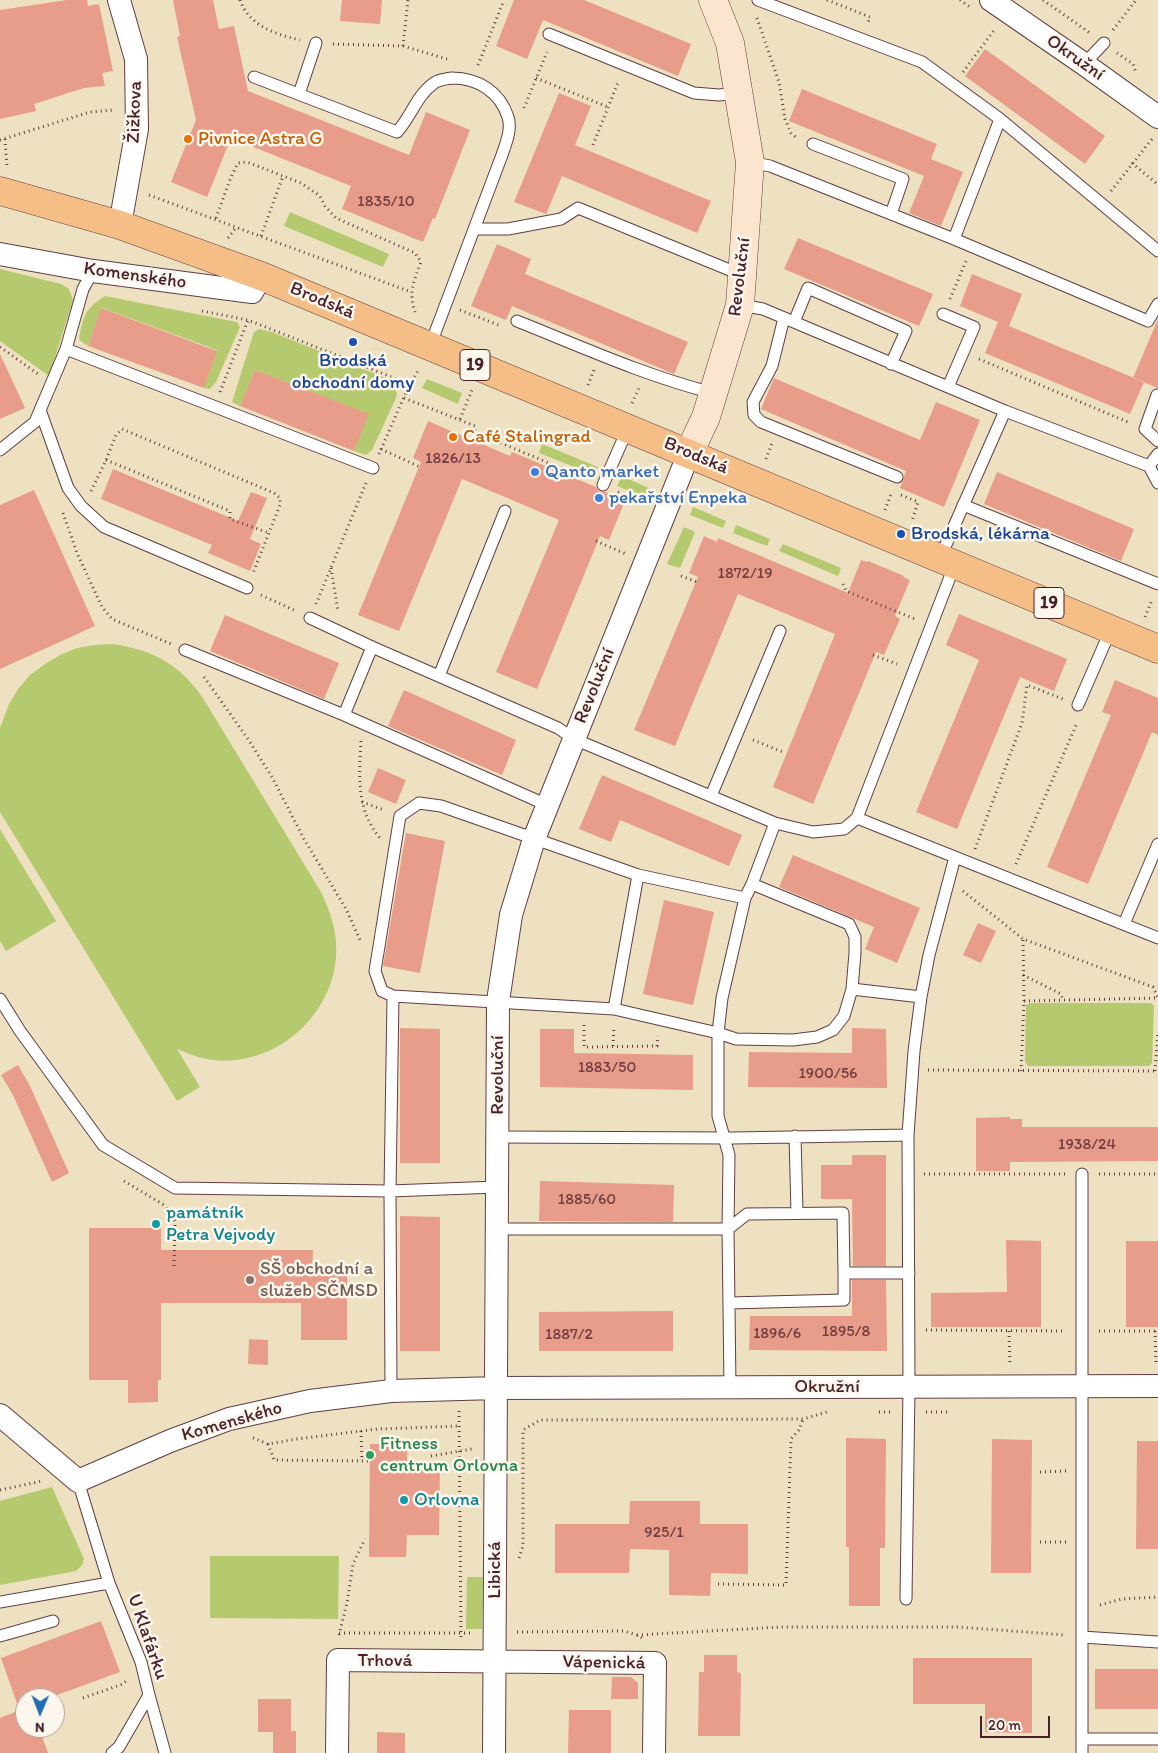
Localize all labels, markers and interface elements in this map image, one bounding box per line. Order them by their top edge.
street label: Okružní [1042,30,1108,86]
street label: Žižkova [123,80,147,144]
place label: Pivnice Astra G [198,128,322,150]
marker: Pivnice Astra G [182,133,194,145]
house number: 1835/10 [357,192,415,212]
street label: Revoluční [724,236,756,318]
street label: Komenského [82,257,188,295]
street label: Brodská [286,277,358,325]
marker: Brodská obchodní domy [347,336,359,348]
place label: Brodská obchodní domy [292,350,414,394]
road number: 19 [460,350,490,380]
place label: Café Stalingrad [463,426,591,448]
marker: Café Stalingrad [447,431,459,443]
street label: Brodská [660,432,732,480]
house number: 1826/13 [425,449,481,469]
place label: Qanto market [545,461,659,483]
marker: Qanto market [529,466,541,478]
place label: pekařství Enpeka [609,487,747,509]
marker: pekařství Enpeka [593,492,605,504]
place label: Brodská, lékárna [911,523,1050,545]
marker: Brodská, lékárna [895,528,907,540]
house number: 1872/19 [717,564,773,584]
road number: 19 [1034,588,1064,618]
street label: Revoluční [570,645,620,727]
street label: Revoluční [487,1035,509,1115]
house number: 1883/50 [578,1058,636,1078]
house number: 1900/56 [798,1064,858,1084]
house number: 1938/24 [1058,1135,1116,1155]
house number: 1885/60 [558,1190,616,1210]
place label: památník Petra Vejvody [166,1202,275,1246]
marker: památník Petra Vejvody [150,1218,162,1230]
place label: SŠ obchodní a služeb SČMSD [260,1258,378,1302]
marker: SŠ obchodní a služeb SČMSD [244,1274,256,1286]
house number: 1895/8 [822,1322,870,1342]
house number: 1896/6 [753,1324,801,1344]
house number: 1887/2 [545,1325,593,1345]
street label: Okružní [794,1376,860,1398]
street label: Komenského [179,1397,285,1447]
place label: Fitness centrum Orlovna [380,1433,518,1477]
marker: Fitness centrum Orlovna [364,1449,376,1461]
place label: Orlovna [414,1489,479,1511]
marker: Orlovna [398,1494,410,1506]
house number: 925/1 [644,1523,684,1543]
street label: Libická [484,1541,506,1599]
street label: U Klafárku [122,1591,172,1683]
street label: Trhová [358,1650,412,1672]
street label: Vápenická [562,1651,646,1675]
north arrow [15,1688,65,1738]
scale bar [983,1706,1053,1738]
text: 20 m [988,1716,1021,1734]
text: N [35,1719,45,1736]

